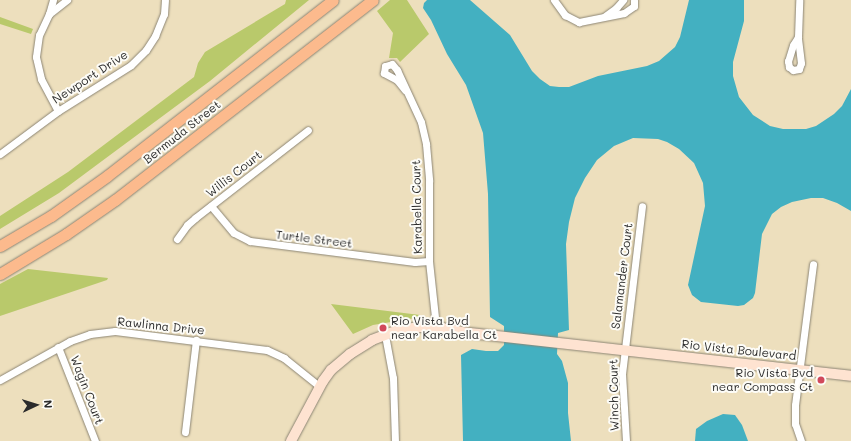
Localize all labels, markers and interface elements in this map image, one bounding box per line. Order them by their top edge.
street label: Newport Drive [50,47,130,107]
street label: Bermuda Street [140,97,224,167]
street label: Willis Court [203,148,265,200]
street label: Karabella Court [409,160,425,254]
street label: Salamander Court [608,222,636,330]
street label: Turtle Street [275,227,353,251]
street label: Rawlinna Drive [117,314,205,338]
place label: Rio Vista Bvd near Karabella Ct [391,314,497,342]
marker: Rio Vista Bvd near Karabella Ct [378,323,388,333]
street label: Rio Vista Boulevard [681,337,797,363]
street label: Wagin Court [67,353,107,427]
street label: Winch Court [606,359,622,431]
place label: Rio Vista Bvd near Compass Ct [712,366,813,394]
marker: Rio Vista Bvd near Compass Ct [816,375,826,385]
north arrow [16,385,56,425]
text: N [41,399,56,409]

